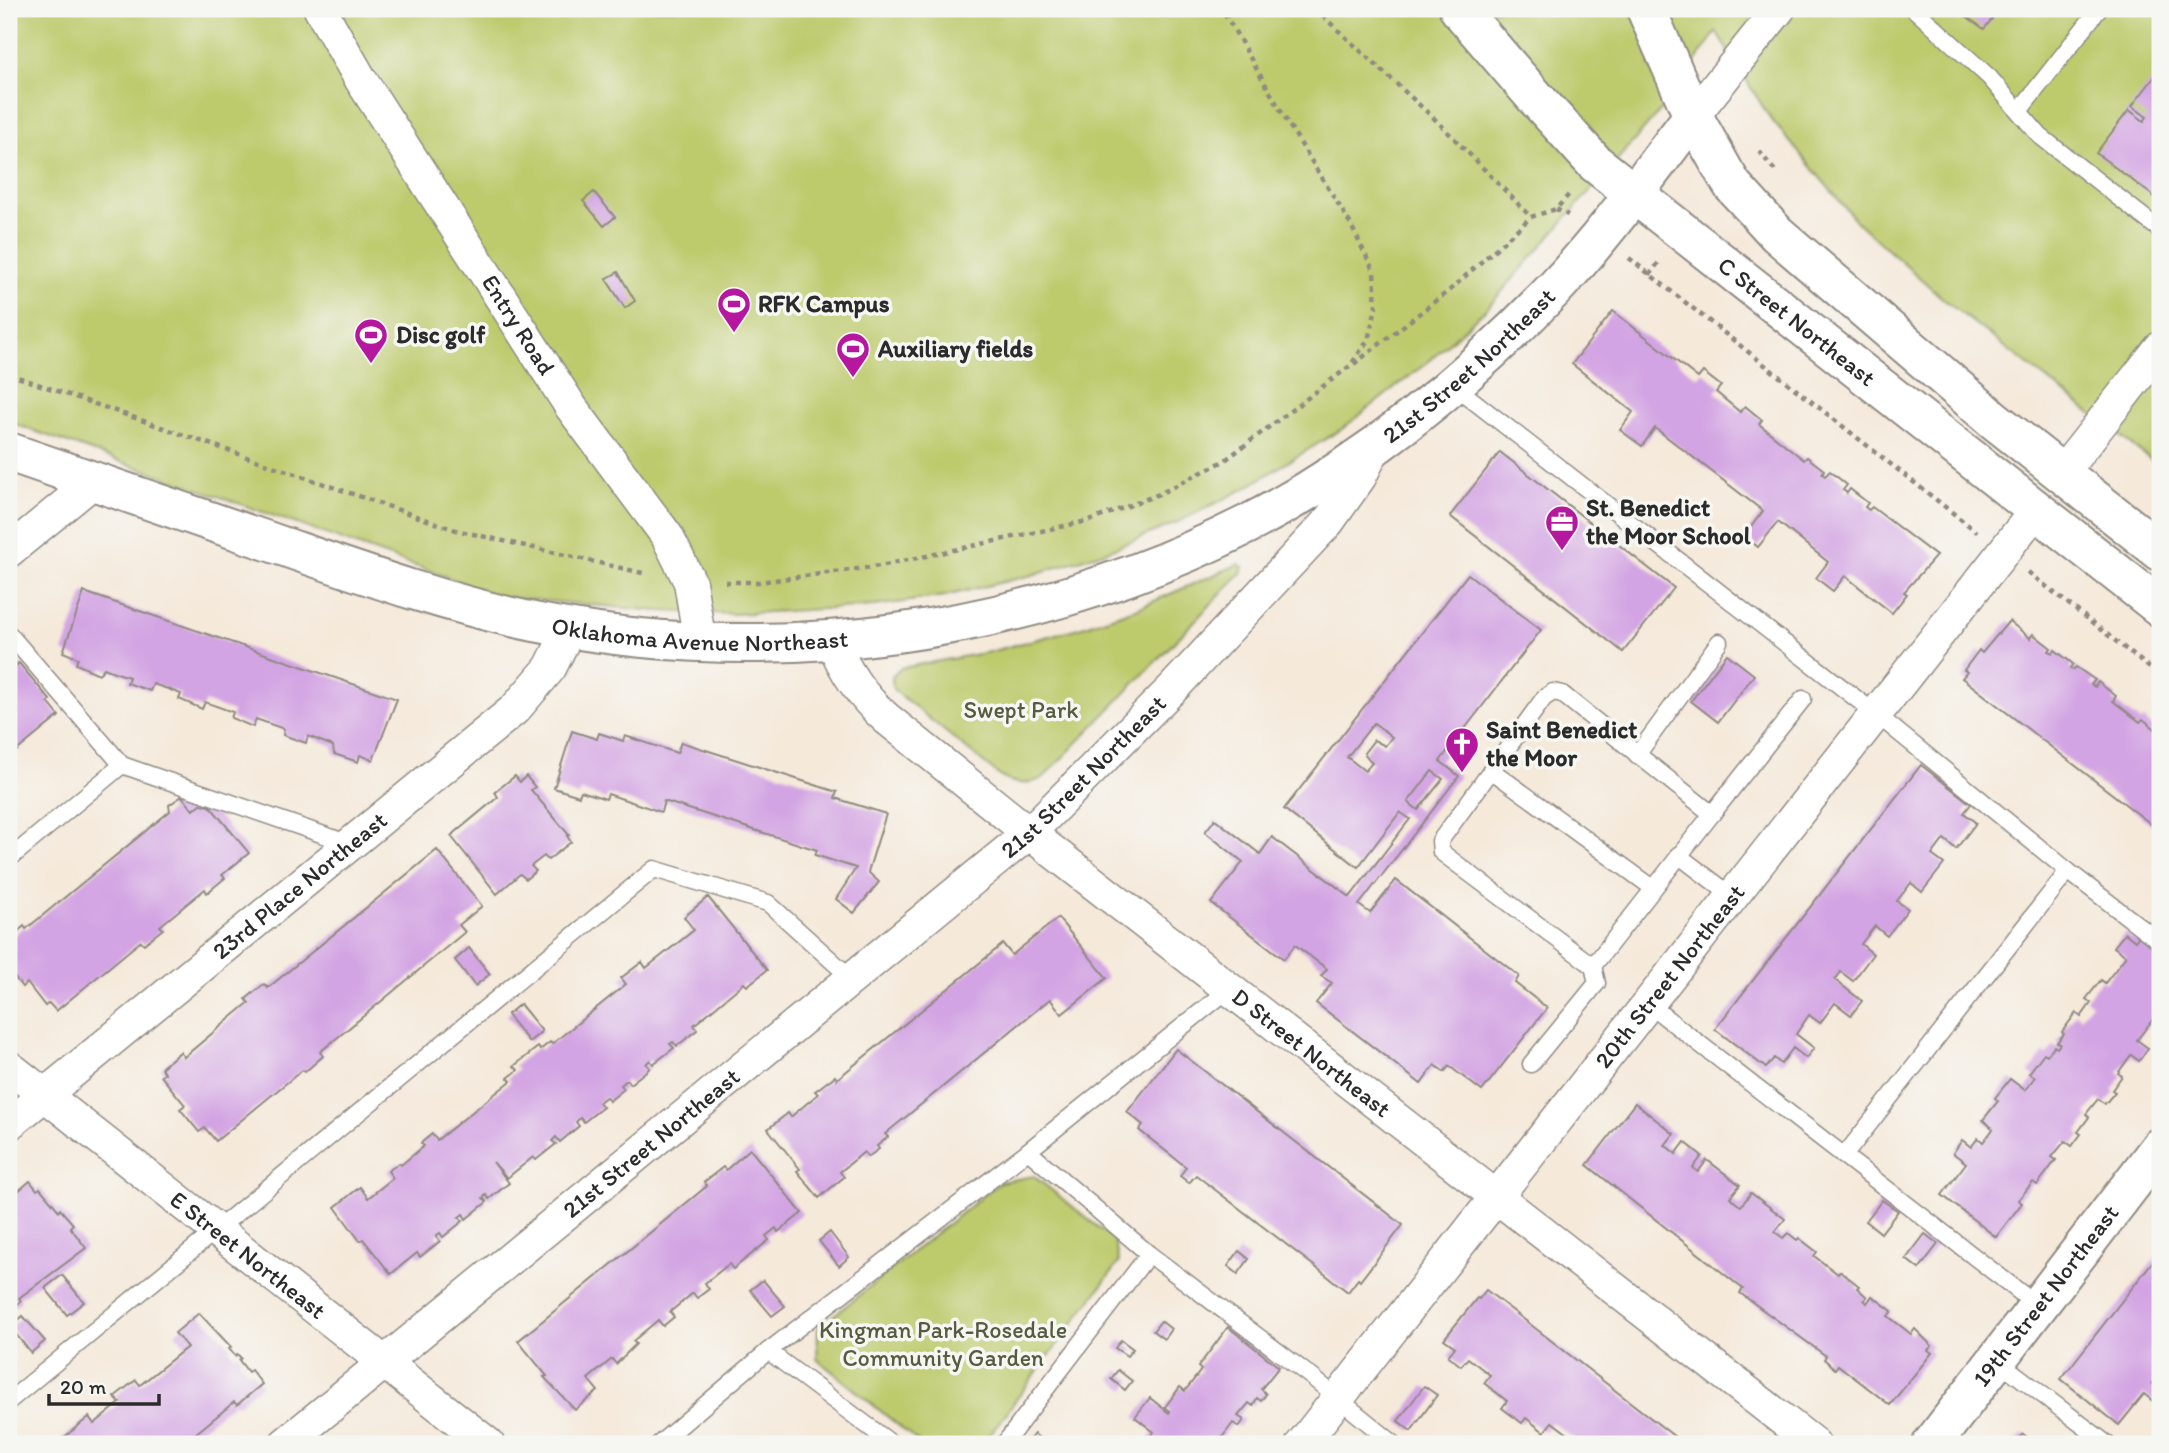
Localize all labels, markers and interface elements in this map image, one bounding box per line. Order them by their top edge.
street label: C Street Northeast [1712,250,1882,392]
street label: Entry Road [476,269,562,380]
street label: 21st Street Northeast [1377,282,1561,449]
sports icon: RFK Campus [715,285,753,334]
place label: RFK Campus [758,289,890,319]
sports icon: Disc golf [352,316,390,365]
place label: Disc golf [396,320,486,350]
sports icon: Auxiliary fields [834,330,872,379]
place label: Auxiliary fields [877,334,1034,364]
place label: St. Benedict the Moor School [1586,493,1751,550]
office icon: St. Benedict the Moor School [1543,503,1581,552]
street label: Oklahoma Avenue Northeast [550,611,849,657]
street label: 21st Street Northeast [995,689,1172,864]
park label: Swept Park [964,695,1078,724]
place label: Saint Benedict the Moor [1486,715,1637,772]
church icon: Saint Benedict the Moor [1443,725,1481,774]
street label: 23rd Place Northeast [206,805,393,965]
street label: 20th Street Northeast [1588,878,1750,1074]
street label: D Street Northeast [1227,982,1397,1123]
street label: 21st Street Northeast [557,1062,745,1224]
street label: E Street Northeast [165,1184,332,1325]
street label: 19th Street Northeast [1966,1198,2125,1392]
park label: Kingman Park-Rosedale Community Garden [819,1315,1067,1372]
scale bar [49,1362,159,1406]
text: 20 m [60,1374,107,1399]

